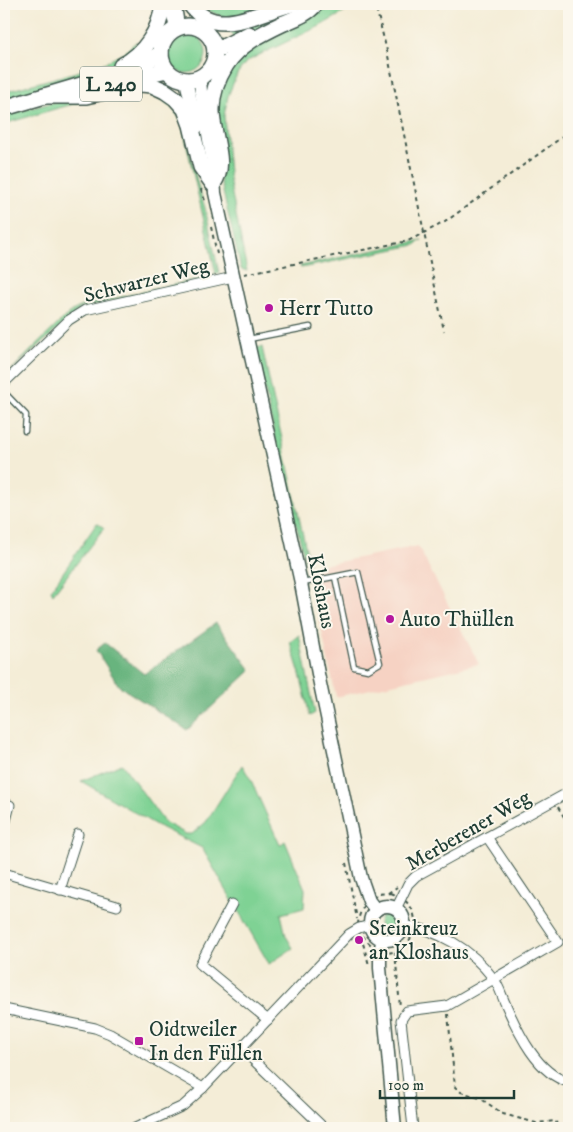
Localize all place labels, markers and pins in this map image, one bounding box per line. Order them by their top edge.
place label: Herr Tutto [279,296,373,322]
marker: Herr Tutto [263,302,275,314]
place label: Auto Thüllen [400,607,514,633]
marker: Auto Thüllen [384,613,396,625]
place label: Steinkreuz an Kloshaus [369,916,469,966]
marker: Steinkreuz an Kloshaus [353,934,365,946]
place label: Oidtweiler In den Füllen [149,1017,263,1067]
marker: Oidtweiler In den Füllen [133,1035,145,1047]

